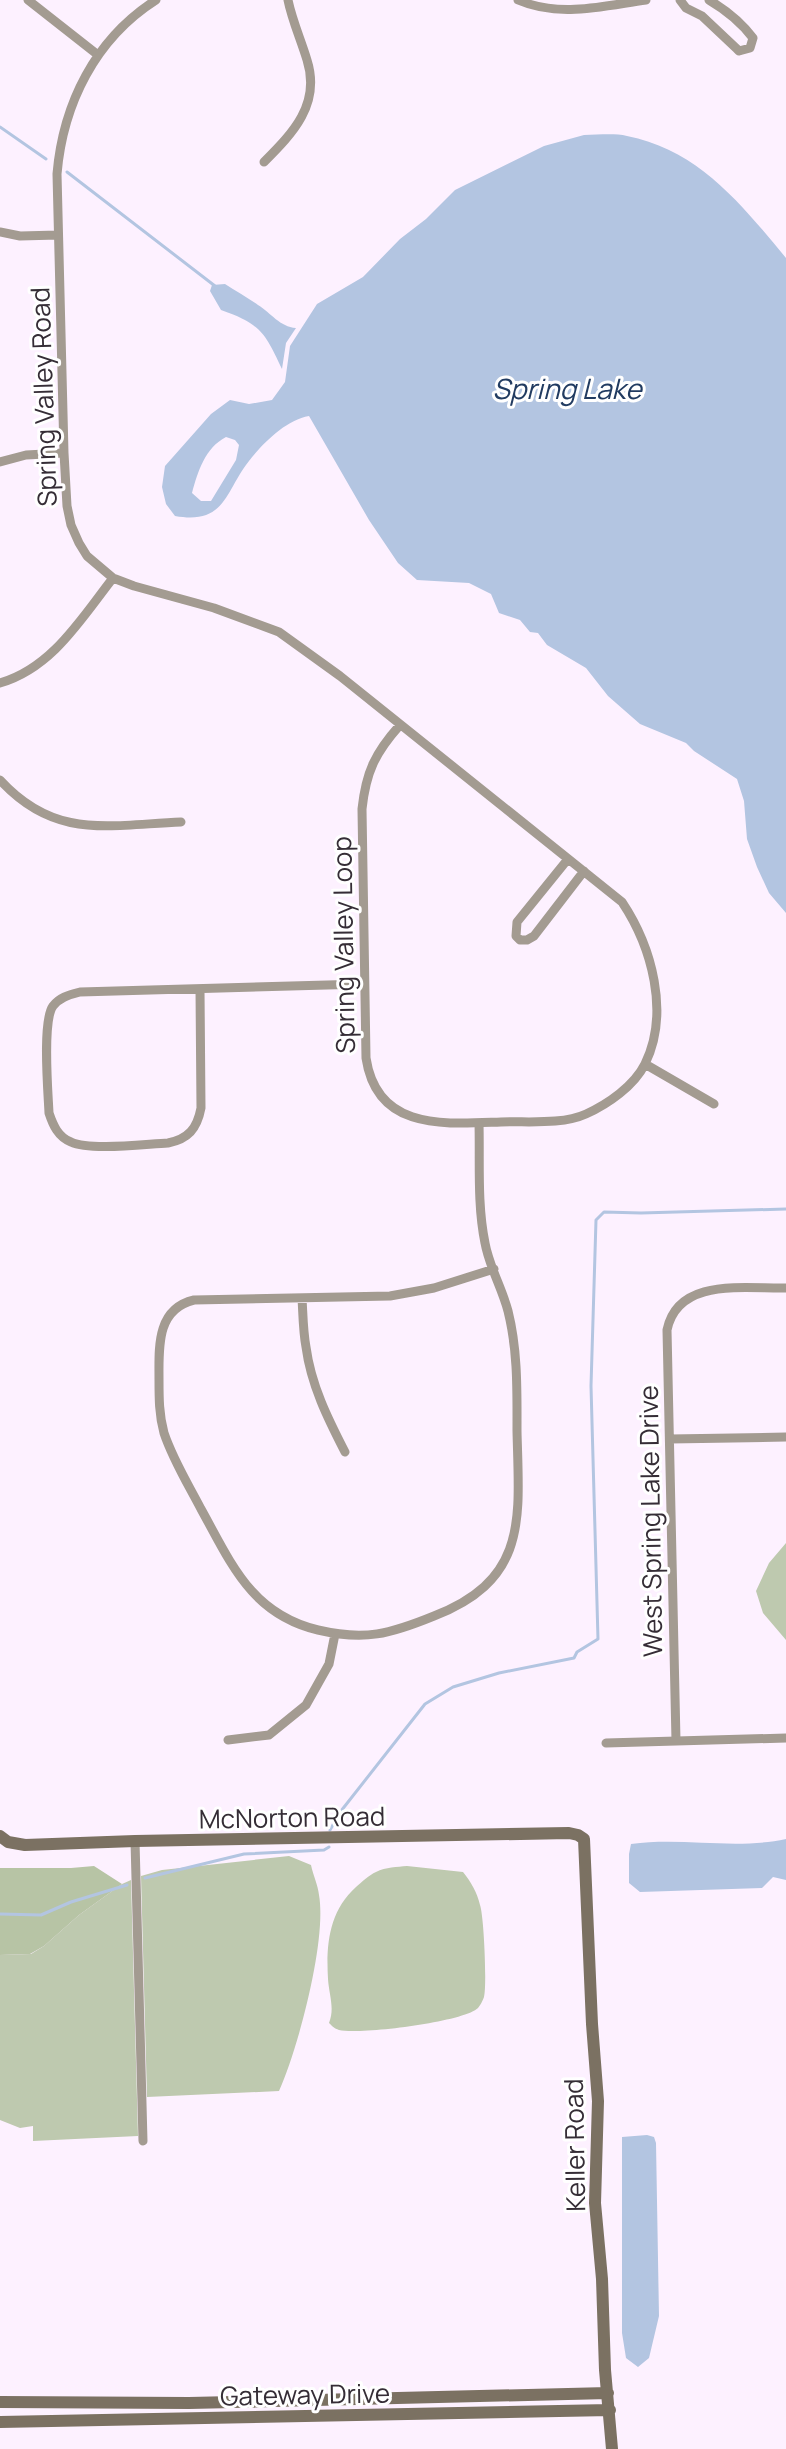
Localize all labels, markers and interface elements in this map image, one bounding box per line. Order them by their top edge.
street label: Spring Valley Road [21,287,65,507]
water label: Spring Lake [492,369,643,407]
street label: Spring Valley Loop [323,836,363,1054]
street label: West Spring Lake Drive [630,1385,670,1657]
street label: McNorton Road [199,1797,385,1837]
street label: Keller Road [555,2078,593,2212]
street label: Gateway Drive [220,2375,390,2413]

